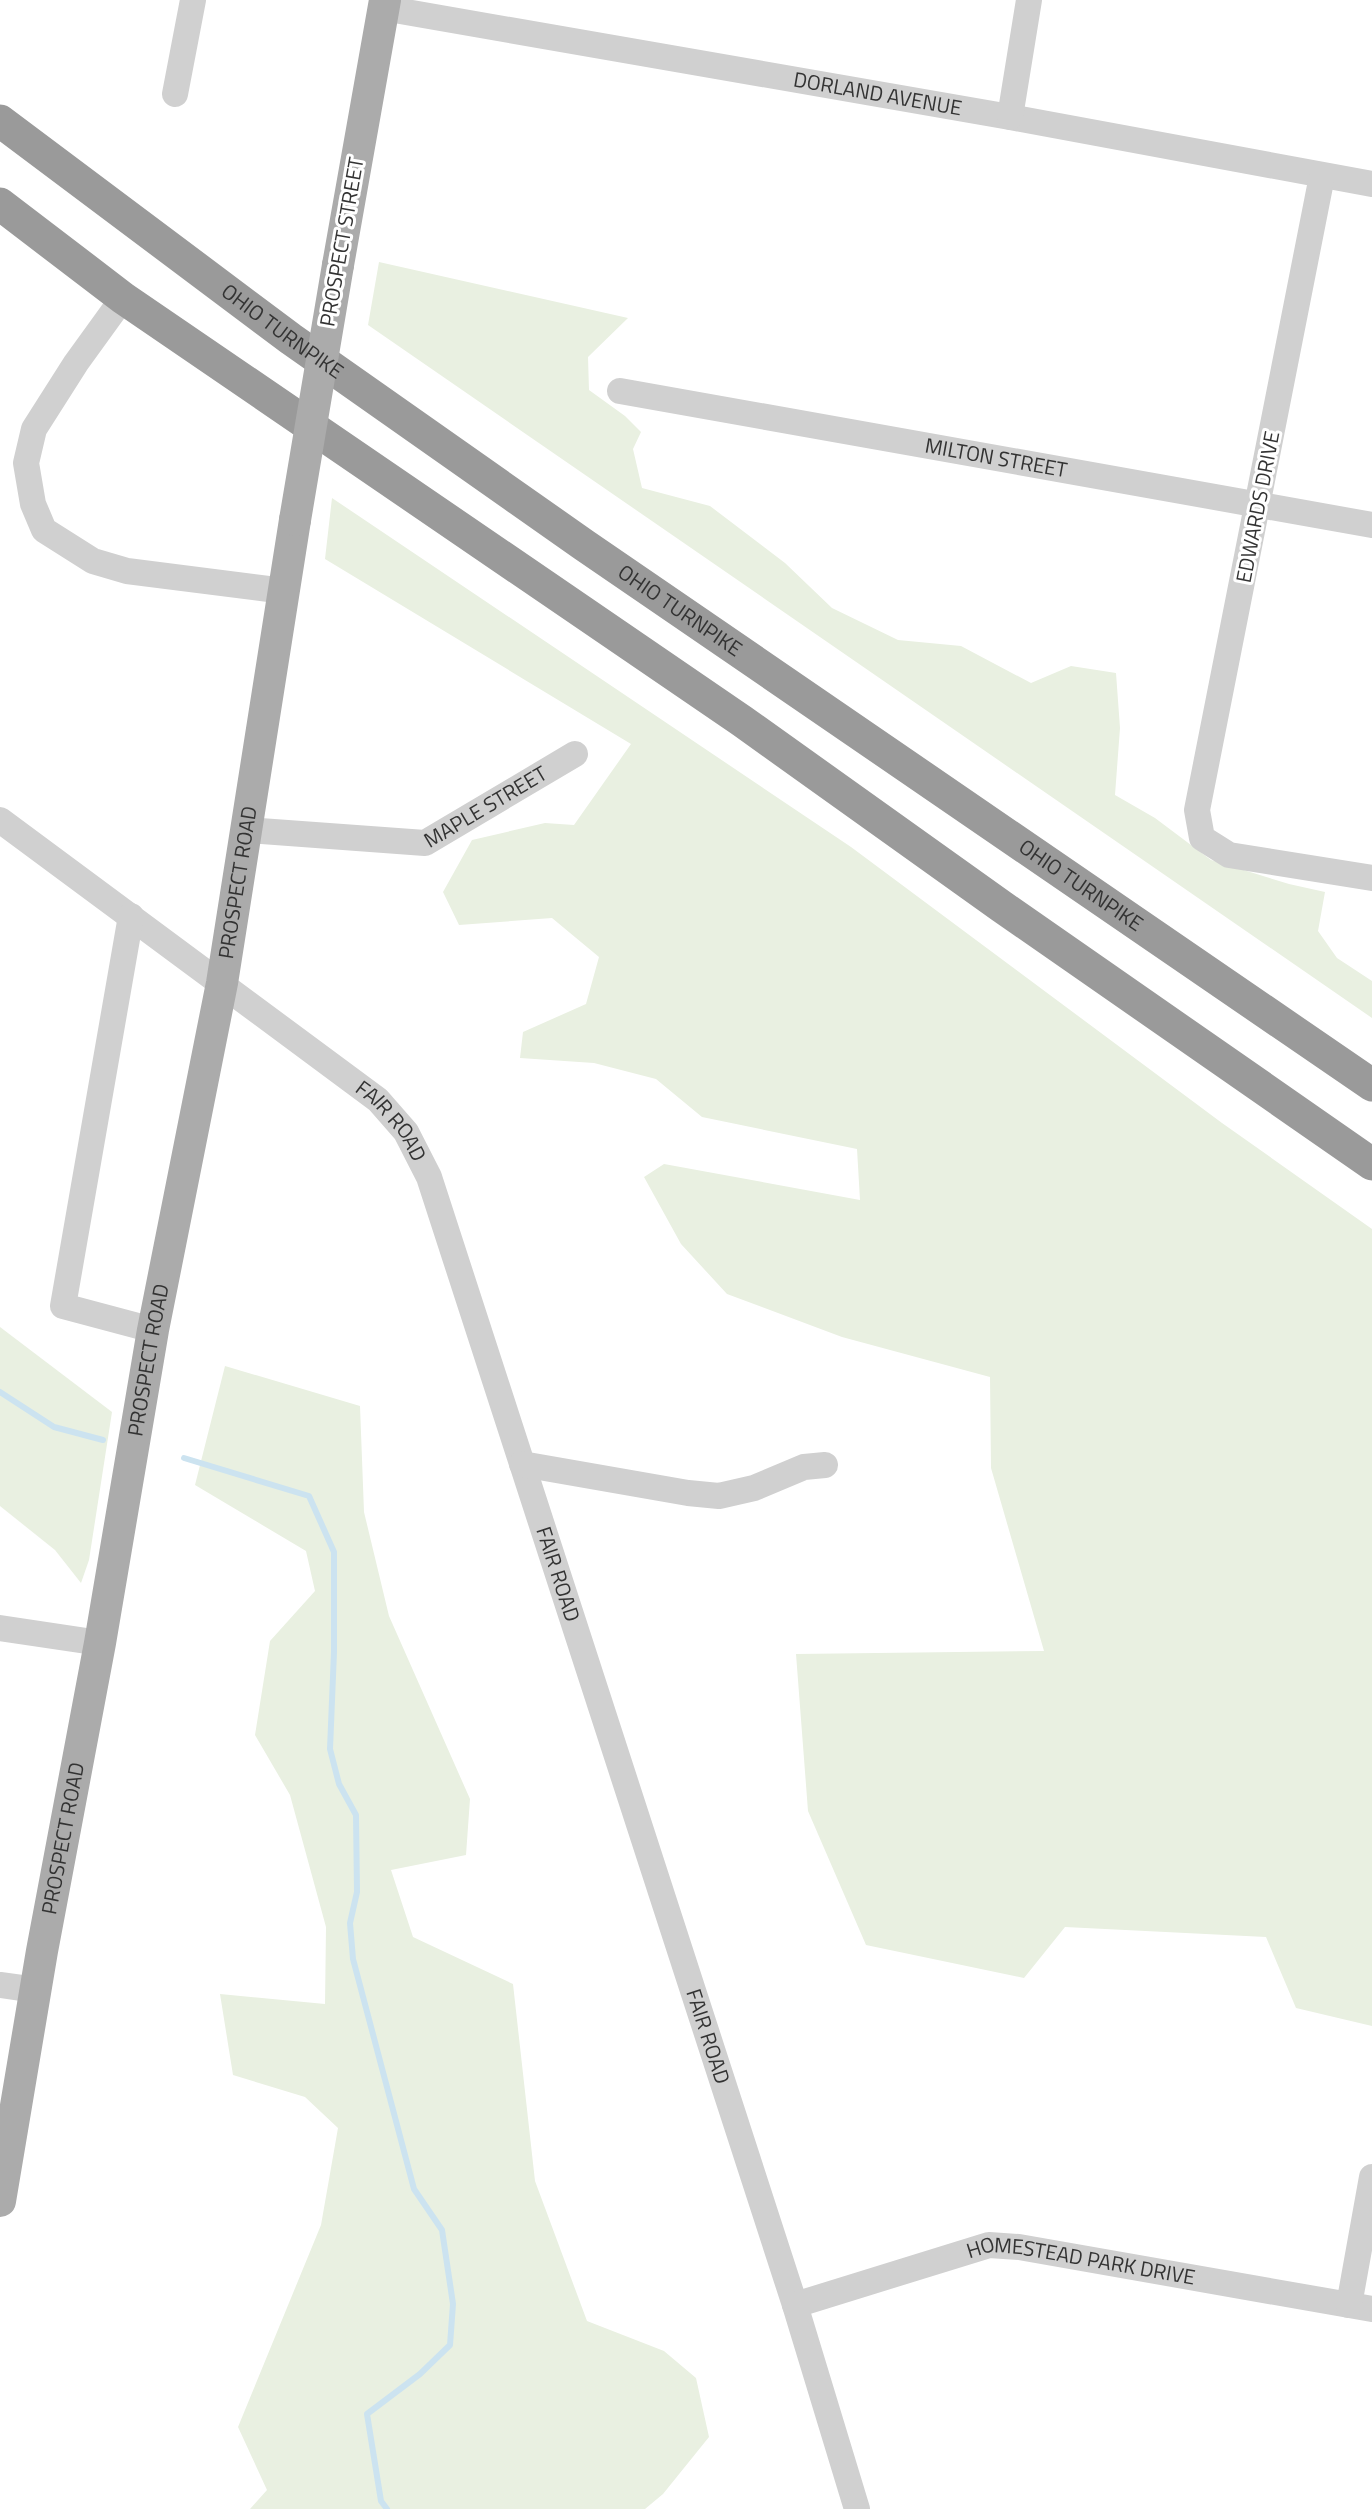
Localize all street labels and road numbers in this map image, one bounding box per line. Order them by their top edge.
street label: DORLAND AVENUE [791,63,964,123]
street label: PROSPECT STREET [310,155,372,329]
street label: OHIO TURNPIKE [215,275,350,386]
street label: EDWARDS DRIVE [1227,428,1287,585]
street label: MILTON STREET [923,429,1070,485]
street label: OHIO TURNPIKE [612,556,749,664]
street label: MAPLE STREET [417,757,553,855]
street label: PROSPECT ROAD [209,804,265,961]
street label: OHIO TURNPIKE [1013,831,1150,939]
street label: FAIR ROAD [349,1072,435,1167]
street label: PROSPECT ROAD [118,1281,177,1439]
street label: FAIR ROAD [528,1522,589,1625]
street label: PROSPECT ROAD [32,1760,92,1917]
street label: FAIR ROAD [678,1984,739,2088]
street label: HOMESTEAD PARK DRIVE [962,2227,1198,2293]

